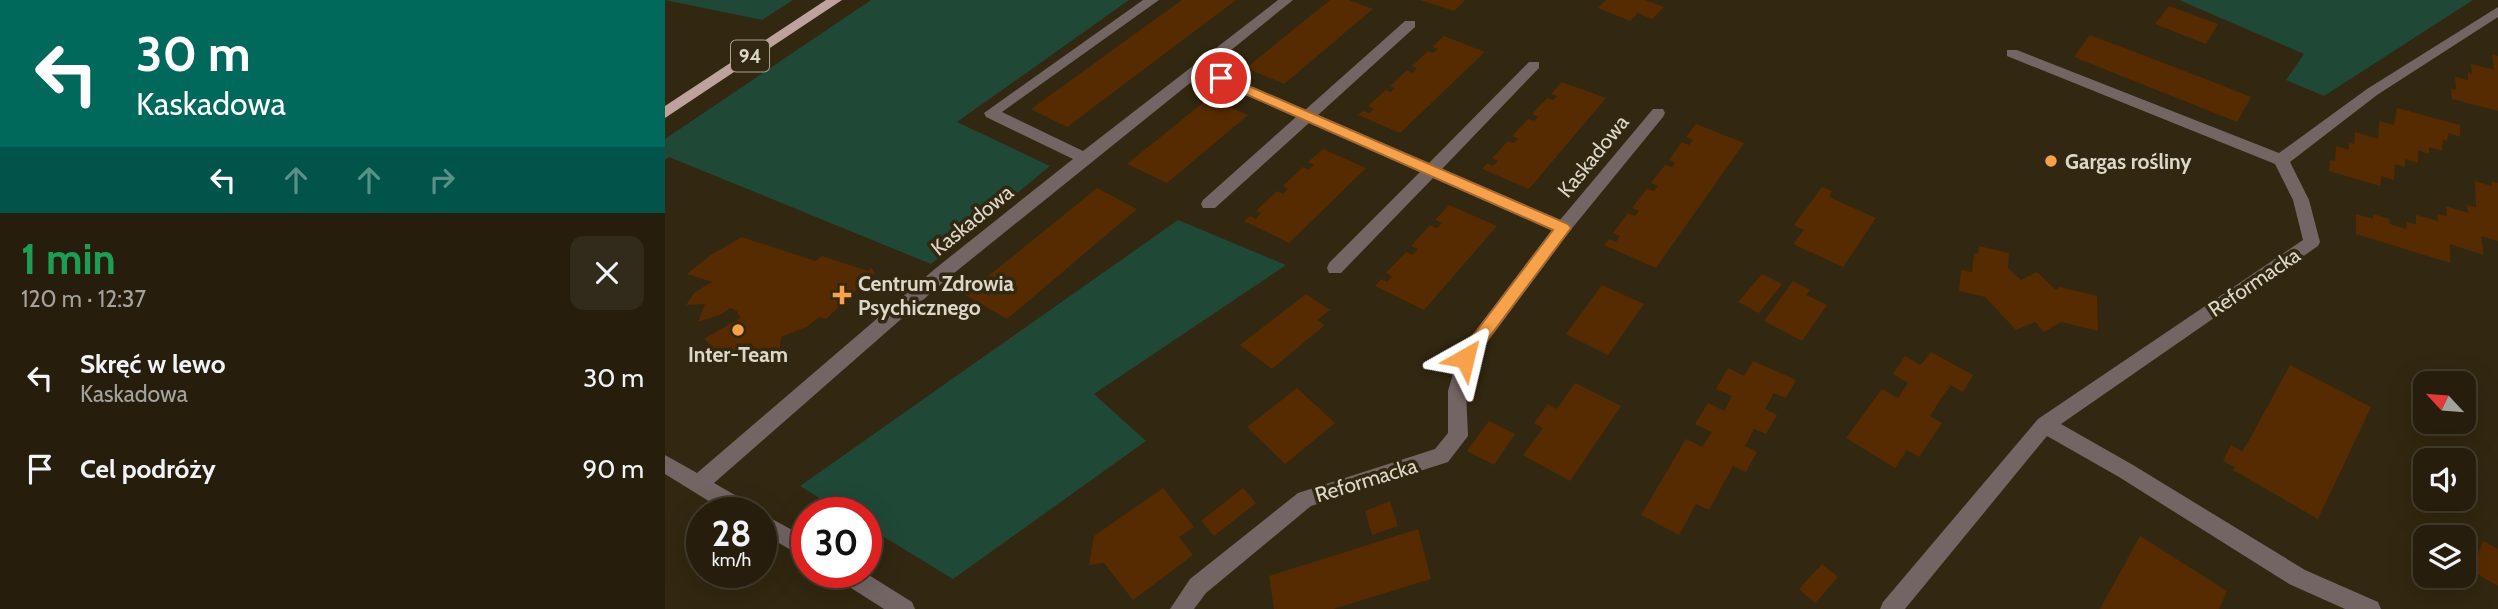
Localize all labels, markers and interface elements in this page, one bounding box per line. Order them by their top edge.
text: 30 m [136,24,251,83]
icon: left [21,28,112,119]
road number: 94 [731,40,769,72]
pin [1191,48,1251,108]
icon: arrive [1202,59,1240,97]
text: Kaskadowa [136,84,286,123]
street label: Kaskadowa [1552,110,1634,202]
place label: Gargas rośliny [2065,149,2192,174]
marker: Gargas rośliny [2043,153,2059,169]
icon: left [204,161,242,199]
icon: ahead [277,161,315,199]
icon: ahead [350,161,388,199]
icon: right [423,161,461,199]
street label: Kaskadowa [926,179,1018,261]
text: 1 min [21,233,116,285]
button: close [570,236,644,310]
street label: Reformacka [2203,242,2305,322]
place label: Centrum Zdrowia Psychicznego [858,271,1014,320]
text: 120 m · 12:37 [21,285,146,313]
marker: Centrum Zdrowia Psychicznego [832,285,852,305]
position arrow [1428,321,1502,395]
marker: Inter-Team [730,322,746,338]
place label: Inter-Team [688,342,788,367]
text: Skręć w lewo [80,348,226,380]
icon: left [21,359,59,397]
text: 30 m [583,362,644,394]
north arrow [2413,371,2476,434]
map controls [2413,371,2476,588]
text: Kaskadowa [80,380,188,408]
button: sound [2413,448,2476,511]
icon: arrive [21,450,59,488]
text: Cel podróży [80,453,216,485]
text: 90 m [582,453,644,485]
street label: Reformacka [1312,453,1420,507]
speed limit sign: 30 [791,497,882,588]
text: 28 [712,512,751,555]
button: layers [2413,525,2476,588]
text: km/h [712,549,751,571]

